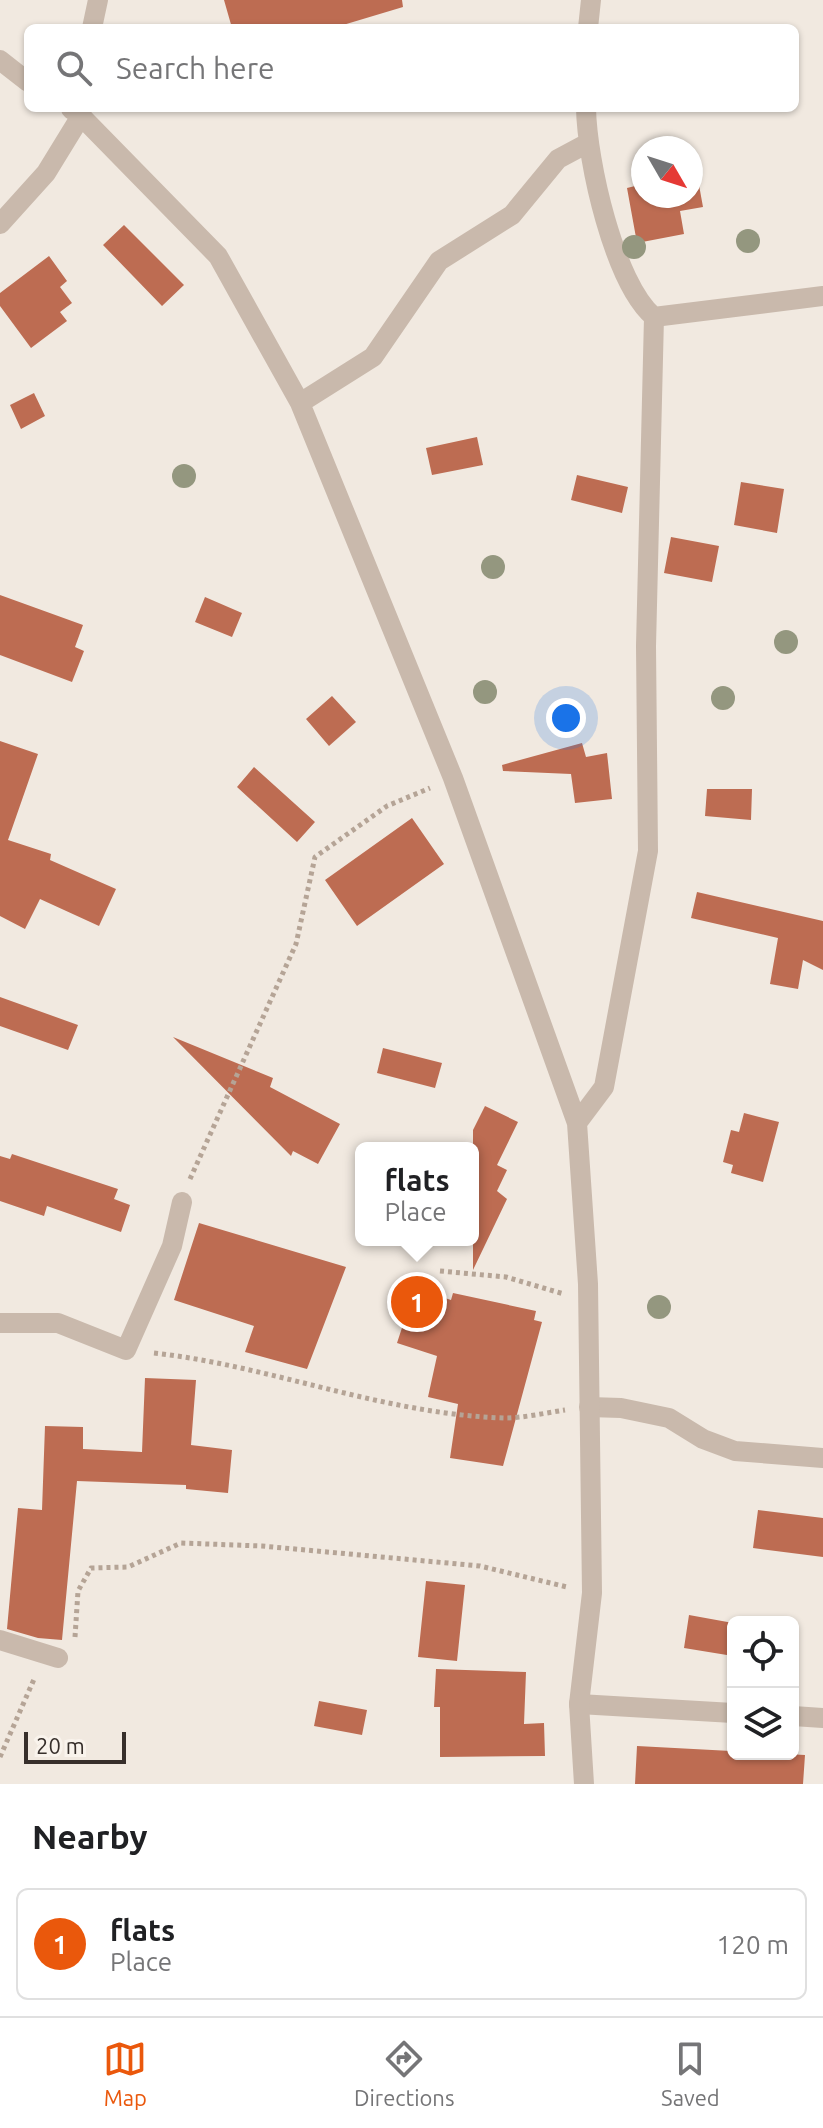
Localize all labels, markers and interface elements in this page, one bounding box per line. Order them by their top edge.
search box [24,24,799,112]
icon: search [52,46,96,90]
text: Search here [116,51,275,85]
north arrow [631,136,703,208]
your location [546,698,586,738]
popup [355,1142,479,1246]
text: flats [384,1163,450,1197]
text: Place [384,1197,447,1226]
pin: 1 [391,1272,443,1332]
map controls [727,1616,799,1760]
button: locate [727,1616,799,1688]
button: layers [727,1688,799,1760]
scale bar [24,1728,126,1764]
text: 20 m [36,1733,85,1758]
text: Nearby [32,1817,147,1855]
text: flats [110,1913,175,1947]
text: 1 [53,1930,67,1959]
text: 120 m [717,1930,789,1959]
text: Place [110,1947,172,1976]
tab: Map [103,2037,147,2110]
tab: Directions [354,2037,454,2110]
tab: Saved [661,2037,720,2110]

